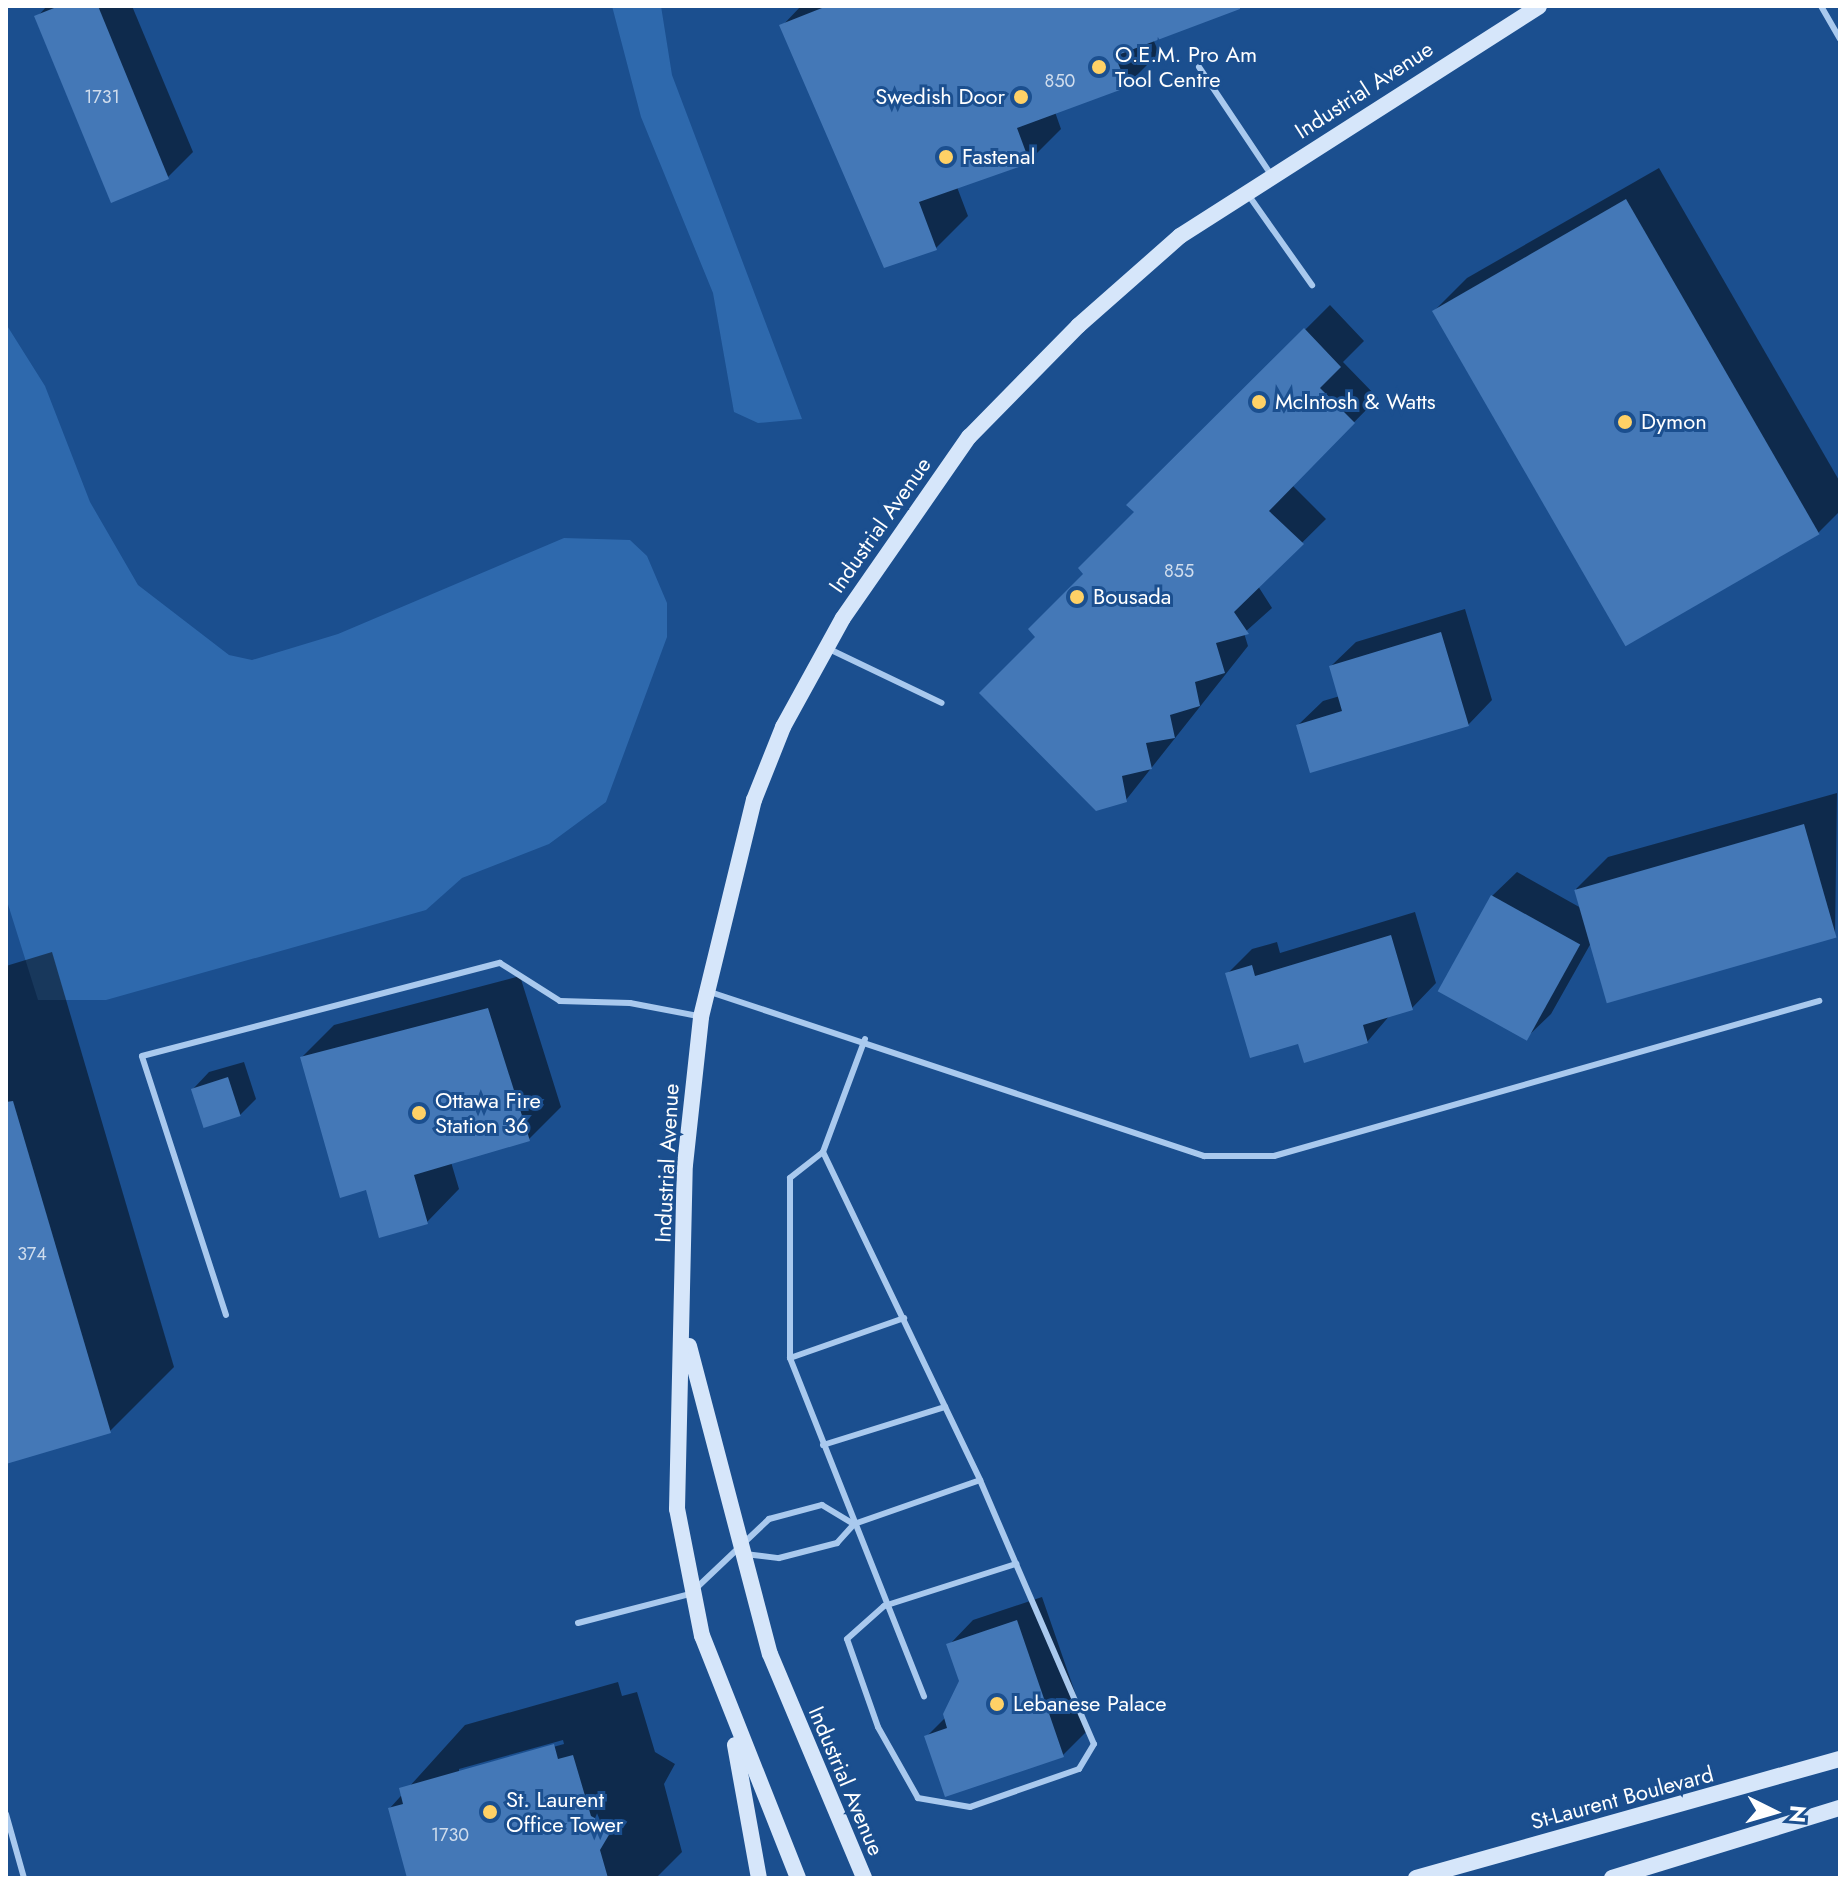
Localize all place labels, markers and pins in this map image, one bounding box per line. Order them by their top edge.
place label: O.E.M. Pro Am Tool Centre [1115,41,1257,92]
marker: O.E.M. Pro Am Tool Centre [1090,58,1108,76]
place label: Swedish Door [875,84,1005,110]
marker: Swedish Door [1012,88,1030,106]
place label: Fastenal [962,144,1036,170]
marker: Fastenal [937,148,955,166]
place label: McIntosh & Watts [1275,389,1436,415]
marker: McIntosh & Watts [1250,393,1268,411]
place label: Dymon [1641,409,1707,435]
marker: Dymon [1616,413,1634,431]
place label: Bousada [1093,584,1171,610]
marker: Bousada [1068,588,1086,606]
place label: Ottawa Fire Station 36 [435,1087,541,1138]
marker: Ottawa Fire Station 36 [410,1104,428,1122]
place label: Lebanese Palace [1013,1691,1166,1717]
marker: Lebanese Palace [988,1695,1006,1713]
place label: St. Laurent Office Tower [506,1786,623,1838]
marker: St. Laurent Office Tower [481,1803,499,1821]

